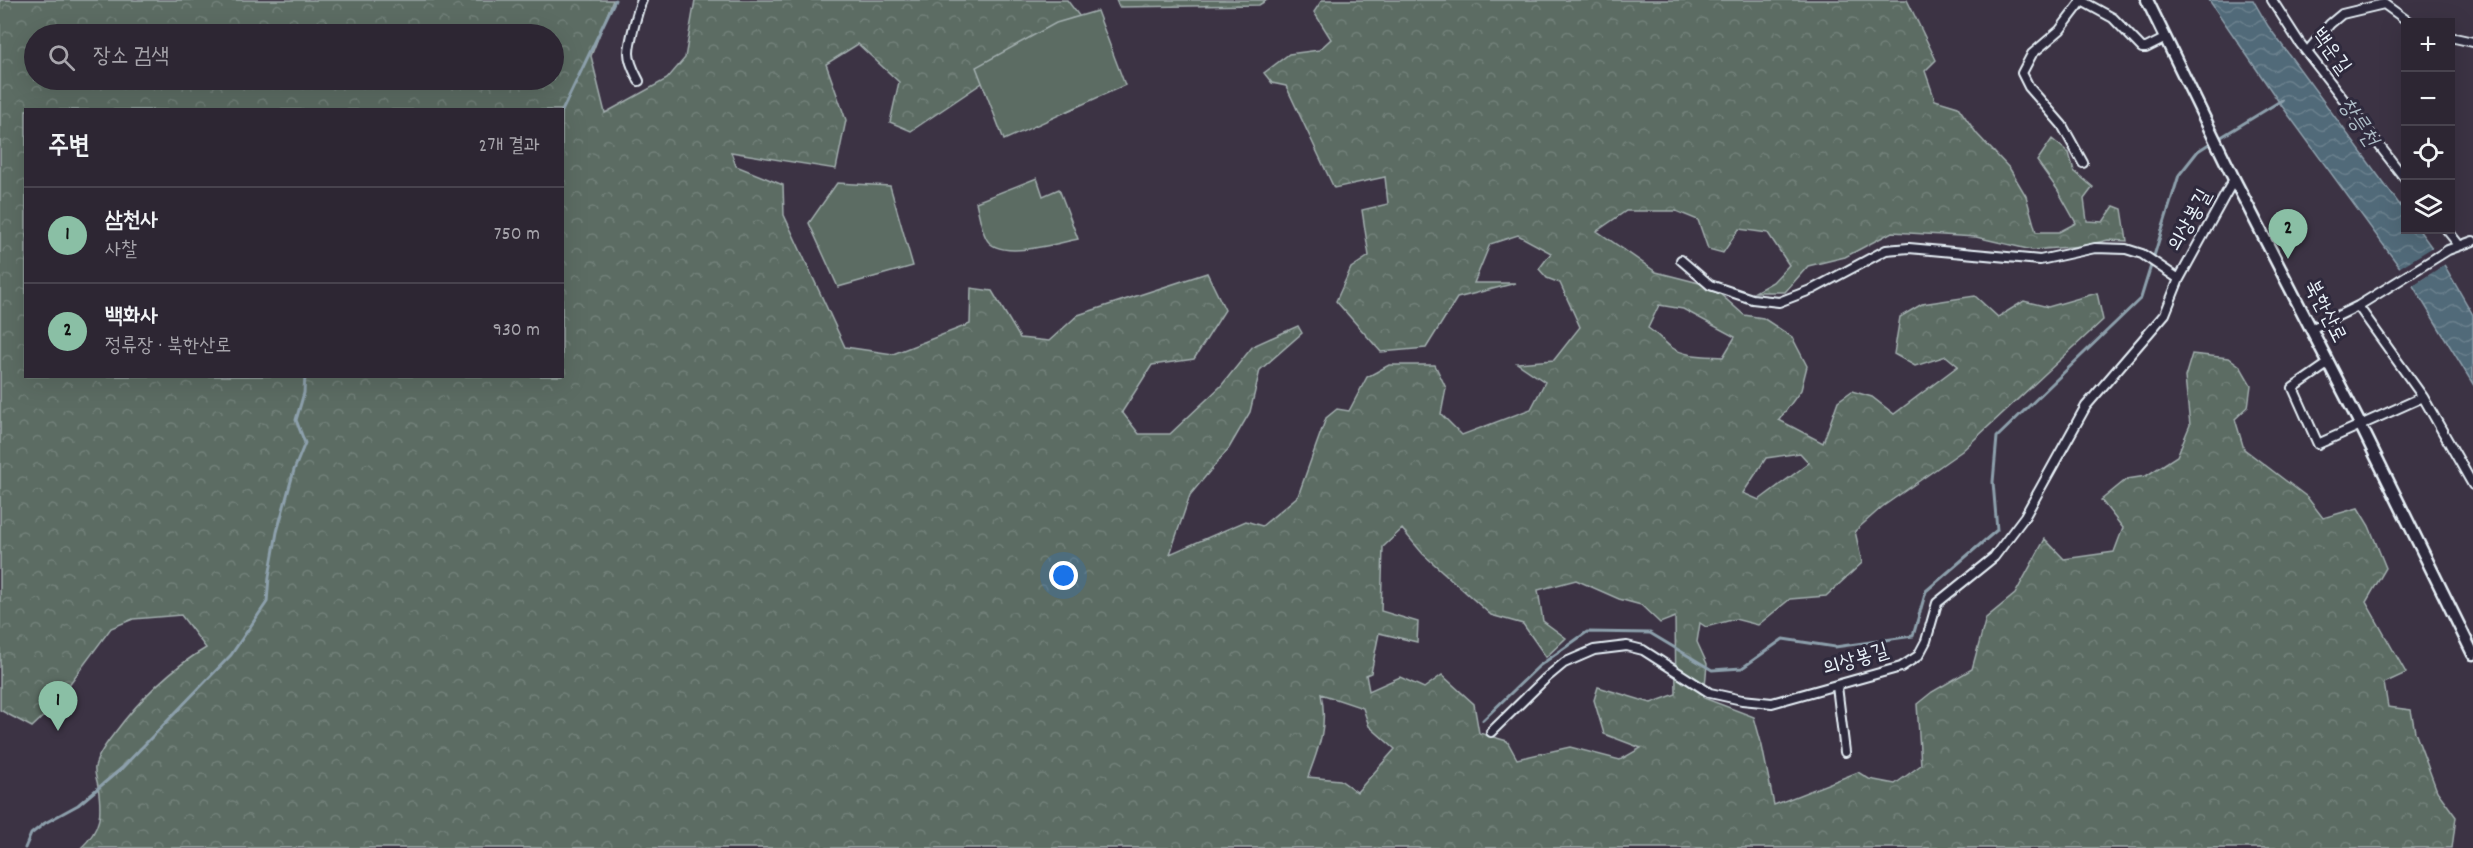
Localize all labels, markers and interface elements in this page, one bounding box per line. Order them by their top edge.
map controls [2401,18,2455,234]
button: + [2401,18,2455,72]
street label: 백운길 [2303,23,2357,81]
search box [24,24,564,90]
icon: search [45,41,78,74]
text: 장소 검색 [93,42,169,73]
button: − [2401,72,2455,126]
water label: 창릉천 [2329,92,2386,156]
button: locate [2401,126,2455,180]
text: 주변 [48,129,90,166]
text: 2개 결과 [478,133,540,161]
button: layers [2401,180,2455,234]
street label: 의상봉길 [2161,184,2221,258]
text: 삼천사 [105,206,158,237]
pin: 2 [2268,210,2308,259]
text: 1 [65,221,70,249]
text: 750 m [494,221,540,249]
text: 사찰 [105,237,137,265]
street label: 북한산로 [2295,275,2353,349]
text: 백화사 [105,302,158,333]
text: 2 [63,317,72,345]
text: 930 m [493,317,540,345]
text: 정류장 · 북한산로 [105,333,231,361]
your location [1049,561,1078,590]
street label: 의상봉길 [1819,637,1893,685]
pin: 1 [38,682,78,731]

